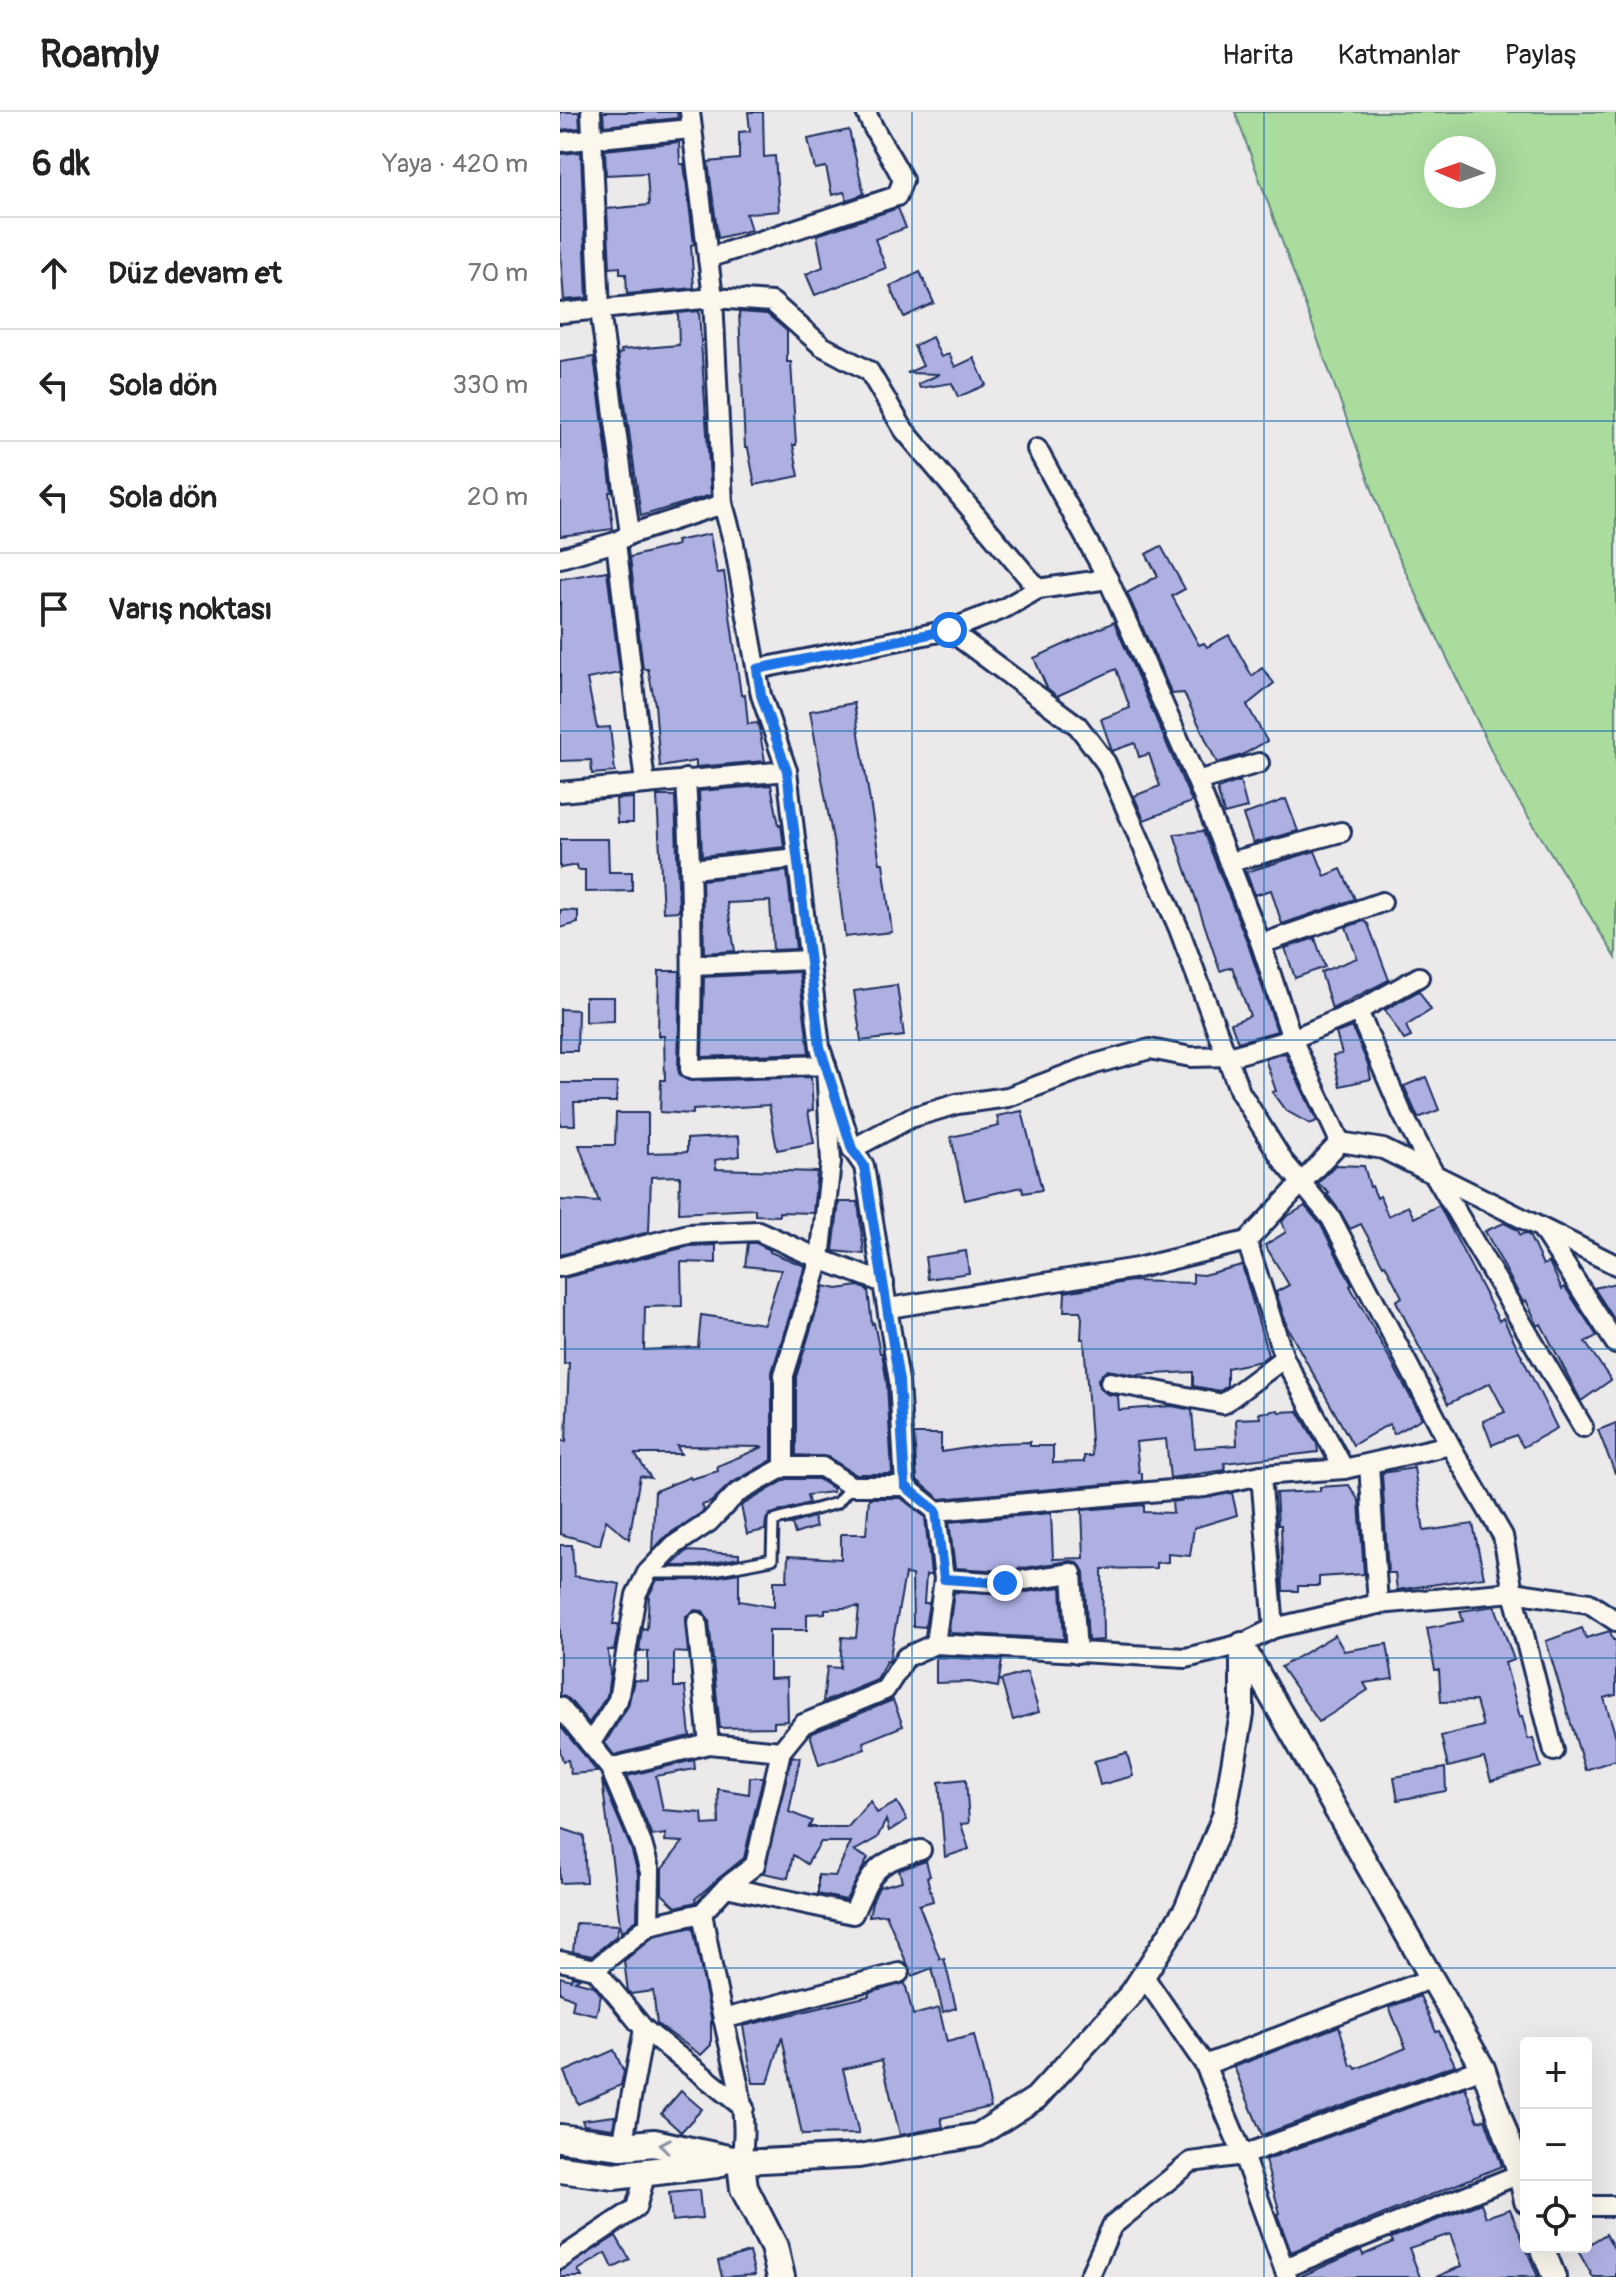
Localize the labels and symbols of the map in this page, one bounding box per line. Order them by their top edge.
north arrow [1424,136,1496,208]
route start [931,612,967,648]
route end [987,1565,1023,1601]
one-way arrow [658,2138,671,2155]

